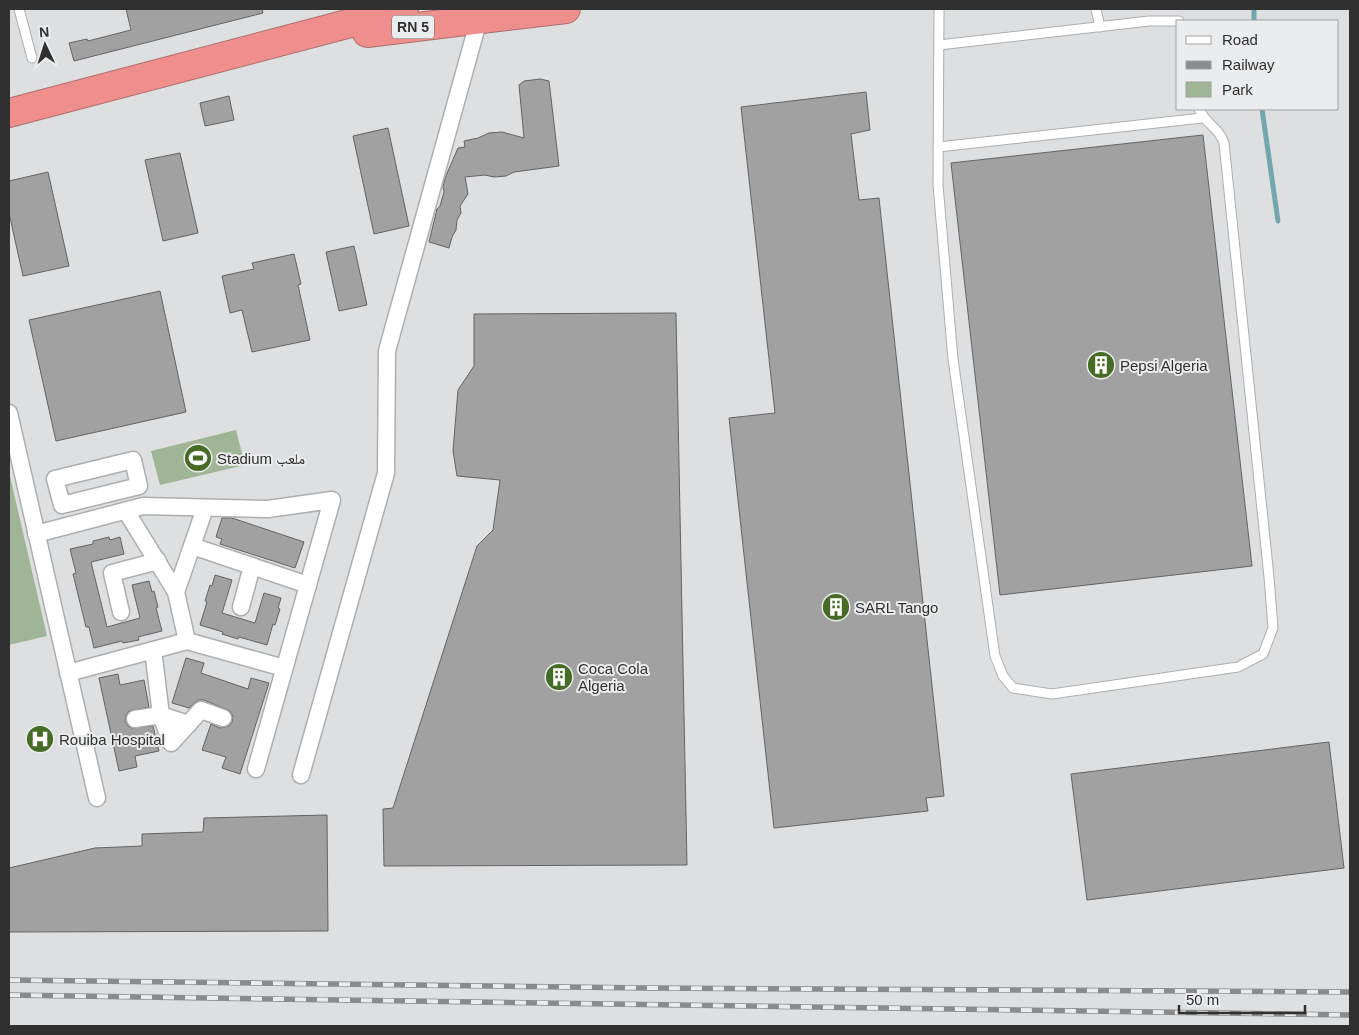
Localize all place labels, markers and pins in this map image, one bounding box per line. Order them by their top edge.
building icon: Pepsi Algeria [1086,350,1116,380]
place label: Pepsi Algeria [1120,357,1208,374]
sports icon: Stadium ملعب [183,443,213,473]
place label: Stadium ملعب [217,450,305,467]
building icon: SARL Tango [821,592,851,622]
place label: SARL Tango [855,599,938,616]
place label: Coca Cola Algeria [578,660,649,694]
building icon: Coca Cola Algeria [544,662,574,692]
hospital icon: Rouiba Hospital [25,724,55,754]
place label: Rouiba Hospital [59,731,165,748]

